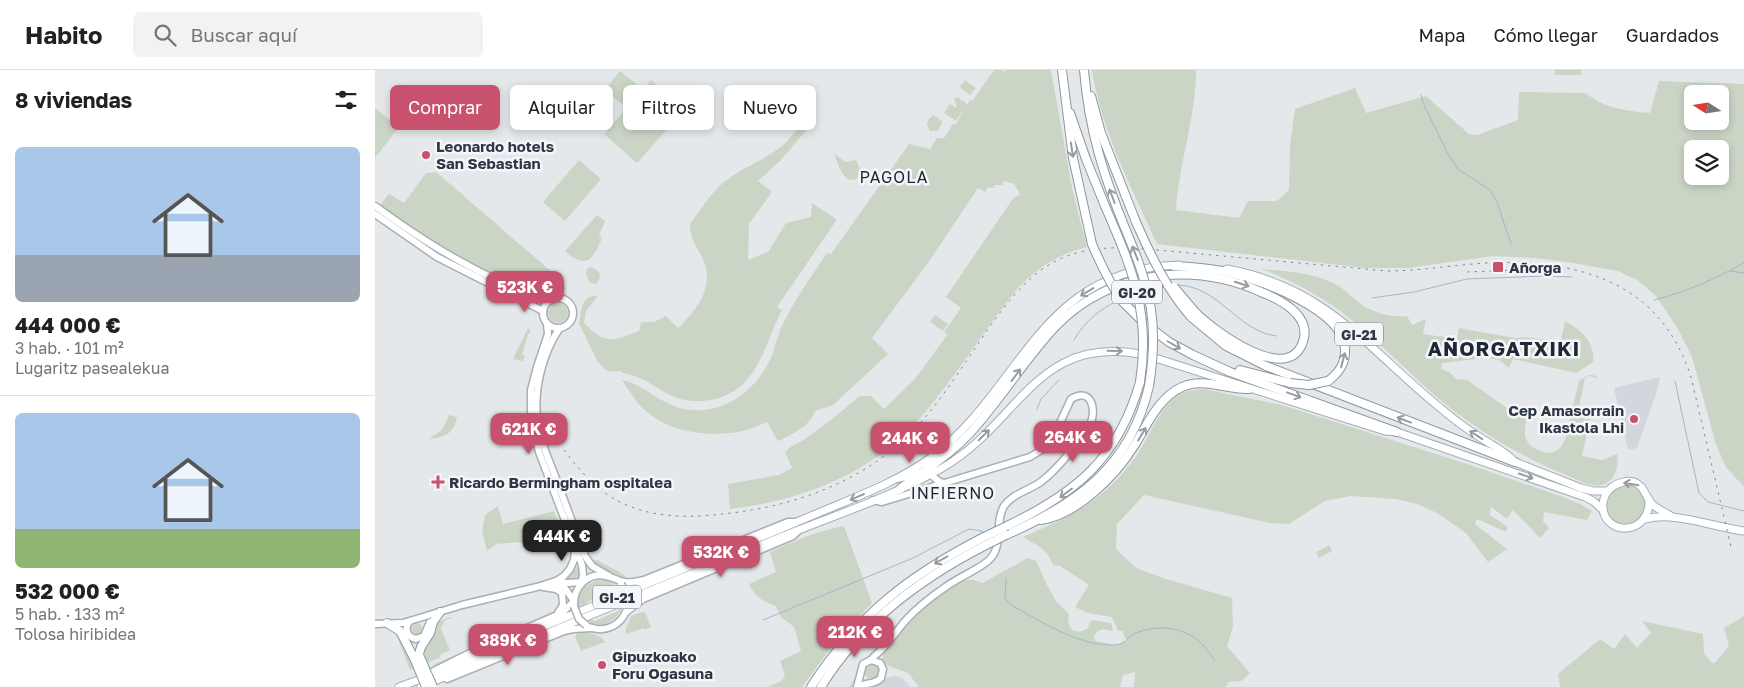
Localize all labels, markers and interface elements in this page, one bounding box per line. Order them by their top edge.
search box [133,12,483,57]
text: Habito [25,20,103,49]
icon: search [151,21,179,49]
text: Buscar aquí [191,23,297,46]
text: Mapa [1419,24,1465,46]
text: Cómo llegar [1493,24,1598,46]
text: Guardados [1626,24,1719,46]
chip: Comprar [390,85,500,130]
chip: Alquilar [510,85,613,130]
chip: Filtros [623,85,714,130]
chip: Nuevo [724,85,816,130]
north arrow [1684,85,1729,130]
map controls [1684,85,1729,185]
icon: filters [332,86,360,114]
text: 8 viviendas [15,87,132,113]
place label: Leonardo hotels San Sebastian [436,137,554,172]
button: layers [1684,140,1729,185]
one-way arrow [1067,142,1077,158]
marker: Leonardo hotels San Sebastian [420,149,432,161]
district label: PAGOLA [859,167,929,187]
icon: home [143,180,233,270]
one-way arrow [1107,189,1116,205]
one-way arrow [1130,246,1140,261]
place label: Añorga [1509,258,1562,276]
marker: Añorga [1491,260,1505,274]
pin: 523K € [484,270,566,313]
text: 523K € [497,277,553,297]
road number: GI-20 [1112,280,1162,303]
one-way arrow [1234,280,1250,290]
one-way arrow [1080,288,1094,298]
text: 444 000 € [15,312,121,338]
road number: GI-21 [1335,322,1383,346]
district label: AÑORGATXIKI [1428,336,1580,360]
text: 3 hab. · 101 m² [15,338,124,358]
one-way arrow [1166,340,1180,350]
one-way arrow [1107,346,1123,356]
one-way arrow [1339,352,1348,368]
text: Lugaritz pasealekua [15,358,169,378]
one-way arrow [1011,368,1021,382]
one-way arrow [1286,391,1302,400]
place label: Cep Amasorrain Ikastola Lhi [1508,401,1624,436]
pin: 621K € [488,412,570,455]
marker: Cep Amasorrain Ikastola Lhi [1628,413,1640,425]
one-way arrow [1397,415,1413,424]
text: 621K € [501,419,557,439]
pin: 264K € [1032,420,1114,463]
pin: 244K € [869,422,951,464]
text: 264K € [1045,427,1101,447]
one-way arrow [1137,427,1147,441]
text: 244K € [882,428,938,448]
one-way arrow [978,429,990,442]
one-way arrow [1469,430,1483,440]
icon: home [143,445,233,535]
one-way arrow [1517,472,1533,482]
place label: Ricardo Bermingham ospitalea [449,473,672,491]
marker: Ricardo Bermingham ospitalea [431,475,445,489]
one-way arrow [1623,478,1639,488]
district label: INFIERNO [911,483,995,503]
one-way arrow [1059,488,1073,498]
one-way arrow [850,492,865,502]
pin: 444K € [521,520,603,562]
text: 444K € [534,526,590,546]
pin: 532K € [680,536,762,578]
text: 532K € [693,542,749,562]
one-way arrow [935,556,949,566]
text: 532 000 € [15,578,120,604]
road number: GI-21 [593,586,641,608]
text: 5 hab. · 133 m² [15,604,125,624]
pin: 212K € [814,616,896,658]
text: 212K € [828,622,882,642]
text: Tolosa hiribidea [15,624,136,644]
pin: 389K € [467,624,549,666]
text: 389K € [479,630,537,650]
place label: Gipuzkoako Foru Ogasuna [612,647,713,682]
marker: Gipuzkoako Foru Ogasuna [596,659,608,671]

